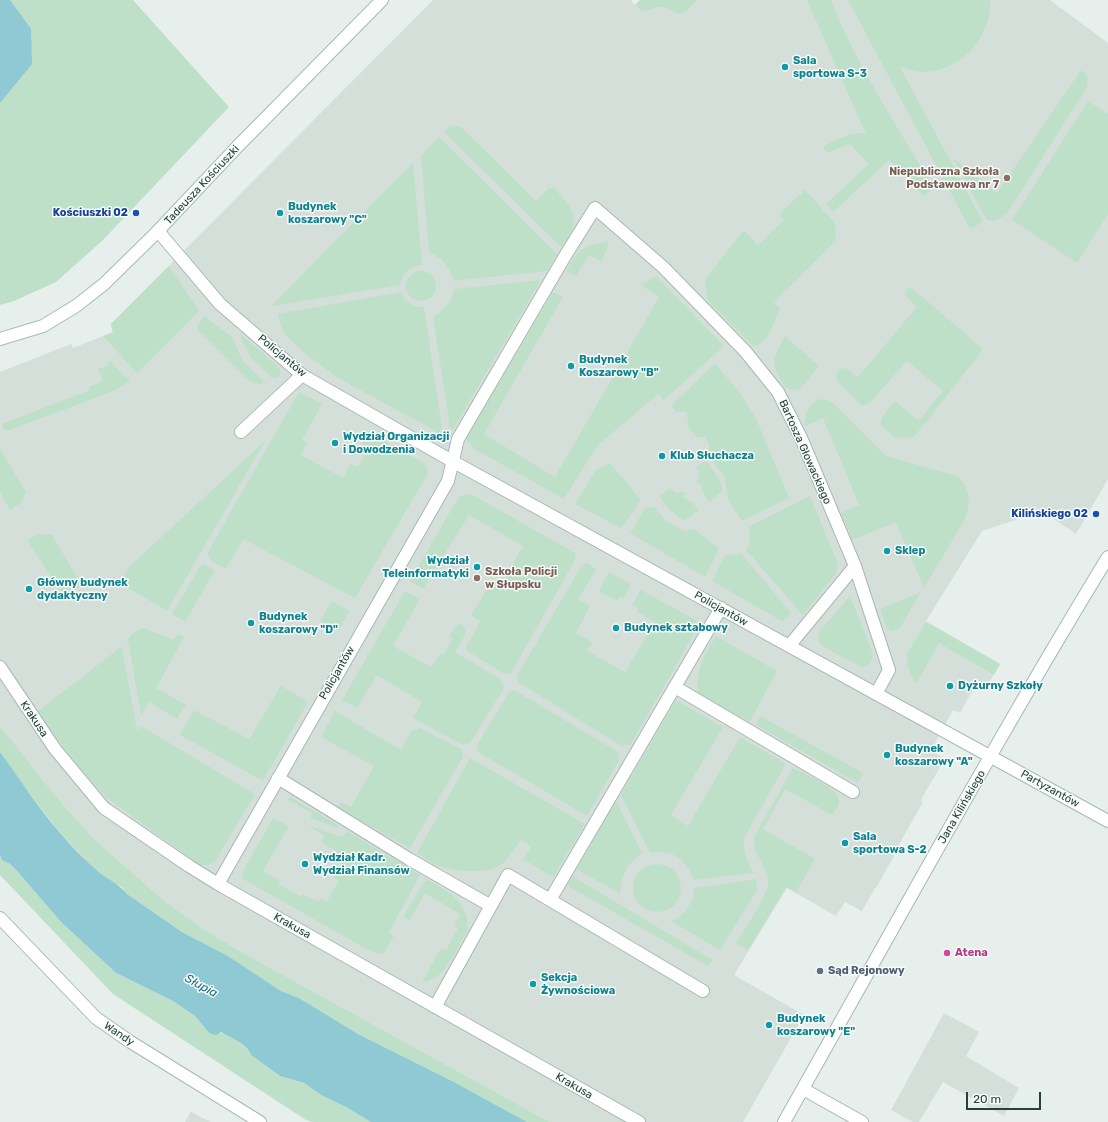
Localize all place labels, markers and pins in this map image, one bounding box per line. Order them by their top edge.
place label: Sala sportowa S-3 [793,54,867,80]
marker: Sala sportowa S-3 [780,62,790,72]
place label: Niepubliczna Szkoła Podstawowa nr 7 [889,165,999,191]
marker: Niepubliczna Szkoła Podstawowa nr 7 [1002,173,1012,183]
place label: Budynek koszarowy "C" [288,200,367,226]
place label: Kościuszki 02 [53,206,128,220]
marker: Kościuszki 02 [131,208,141,218]
marker: Budynek koszarowy "C" [275,208,285,218]
place label: Budynek Koszarowy "B" [579,353,659,379]
marker: Budynek Koszarowy "B" [566,361,576,371]
place label: Wydział Organizacji i Dowodzenia [343,430,449,456]
marker: Wydział Organizacji i Dowodzenia [330,438,340,448]
place label: Klub Słuchacza [670,449,754,463]
marker: Klub Słuchacza [657,451,667,461]
place label: Kilińskiego 02 [1011,507,1088,521]
marker: Kilińskiego 02 [1091,509,1101,519]
place label: Sklep [895,544,925,558]
marker: Sklep [882,546,892,556]
place label: Wydział Teleinformatyki [382,554,469,580]
marker: Wydział Teleinformatyki [472,562,482,572]
place label: Szkoła Policji w Słupsku [485,565,557,591]
marker: Szkoła Policji w Słupsku [472,573,482,583]
place label: Główny budynek dydaktyczny [37,576,128,602]
marker: Główny budynek dydaktyczny [24,584,34,594]
place label: Budynek koszarowy "D" [259,610,338,636]
marker: Budynek koszarowy "D" [246,618,256,628]
place label: Budynek sztabowy [624,621,728,635]
marker: Budynek sztabowy [611,623,621,633]
place label: Dyżurny Szkoły [958,679,1043,693]
marker: Dyżurny Szkoły [945,681,955,691]
place label: Budynek koszarowy "A" [895,742,973,768]
marker: Budynek koszarowy "A" [882,750,892,760]
place label: Sala sportowa S-2 [853,830,927,856]
marker: Sala sportowa S-2 [840,838,850,848]
place label: Wydział Kadr. Wydział Finansów [313,851,410,877]
marker: Wydział Kadr. Wydział Finansów [300,859,310,869]
place label: Atena [955,946,988,960]
marker: Atena [942,948,952,958]
place label: Sąd Rejonowy [828,964,905,978]
marker: Sąd Rejonowy [815,966,825,976]
place label: Sekcja Żywnościowa [541,971,615,997]
marker: Sekcja Żywnościowa [528,979,538,989]
place label: Budynek koszarowy "E" [777,1012,855,1038]
marker: Budynek koszarowy "E" [764,1020,774,1030]

